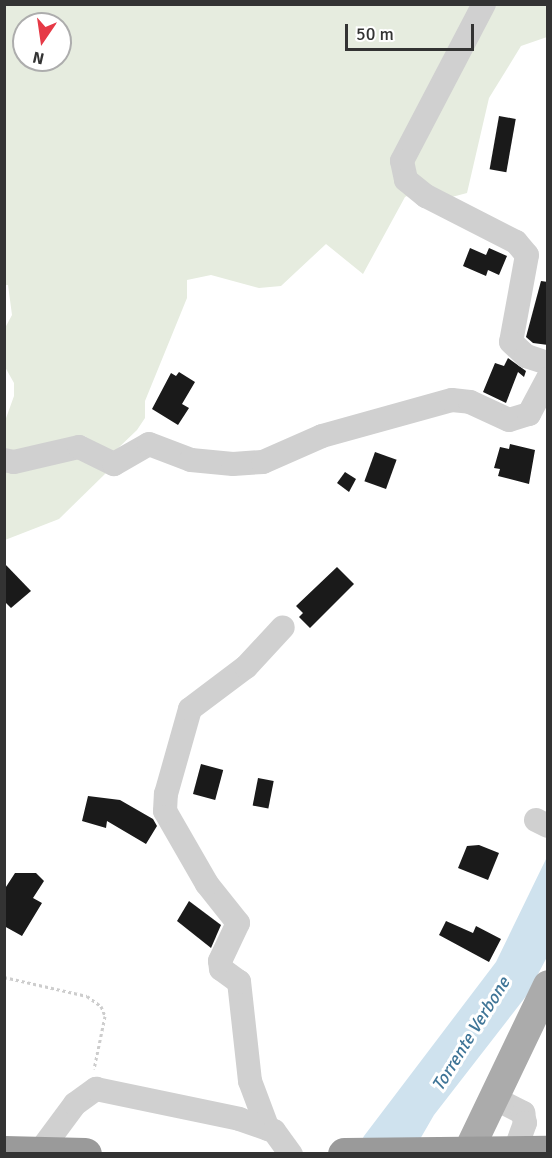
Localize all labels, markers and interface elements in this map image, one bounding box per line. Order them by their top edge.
north arrow [12,12,72,72]
scale bar [348,12,477,50]
text: 50 m [356,23,394,45]
text: N [31,47,46,69]
water label: Torrente Verbone [427,973,515,1095]

